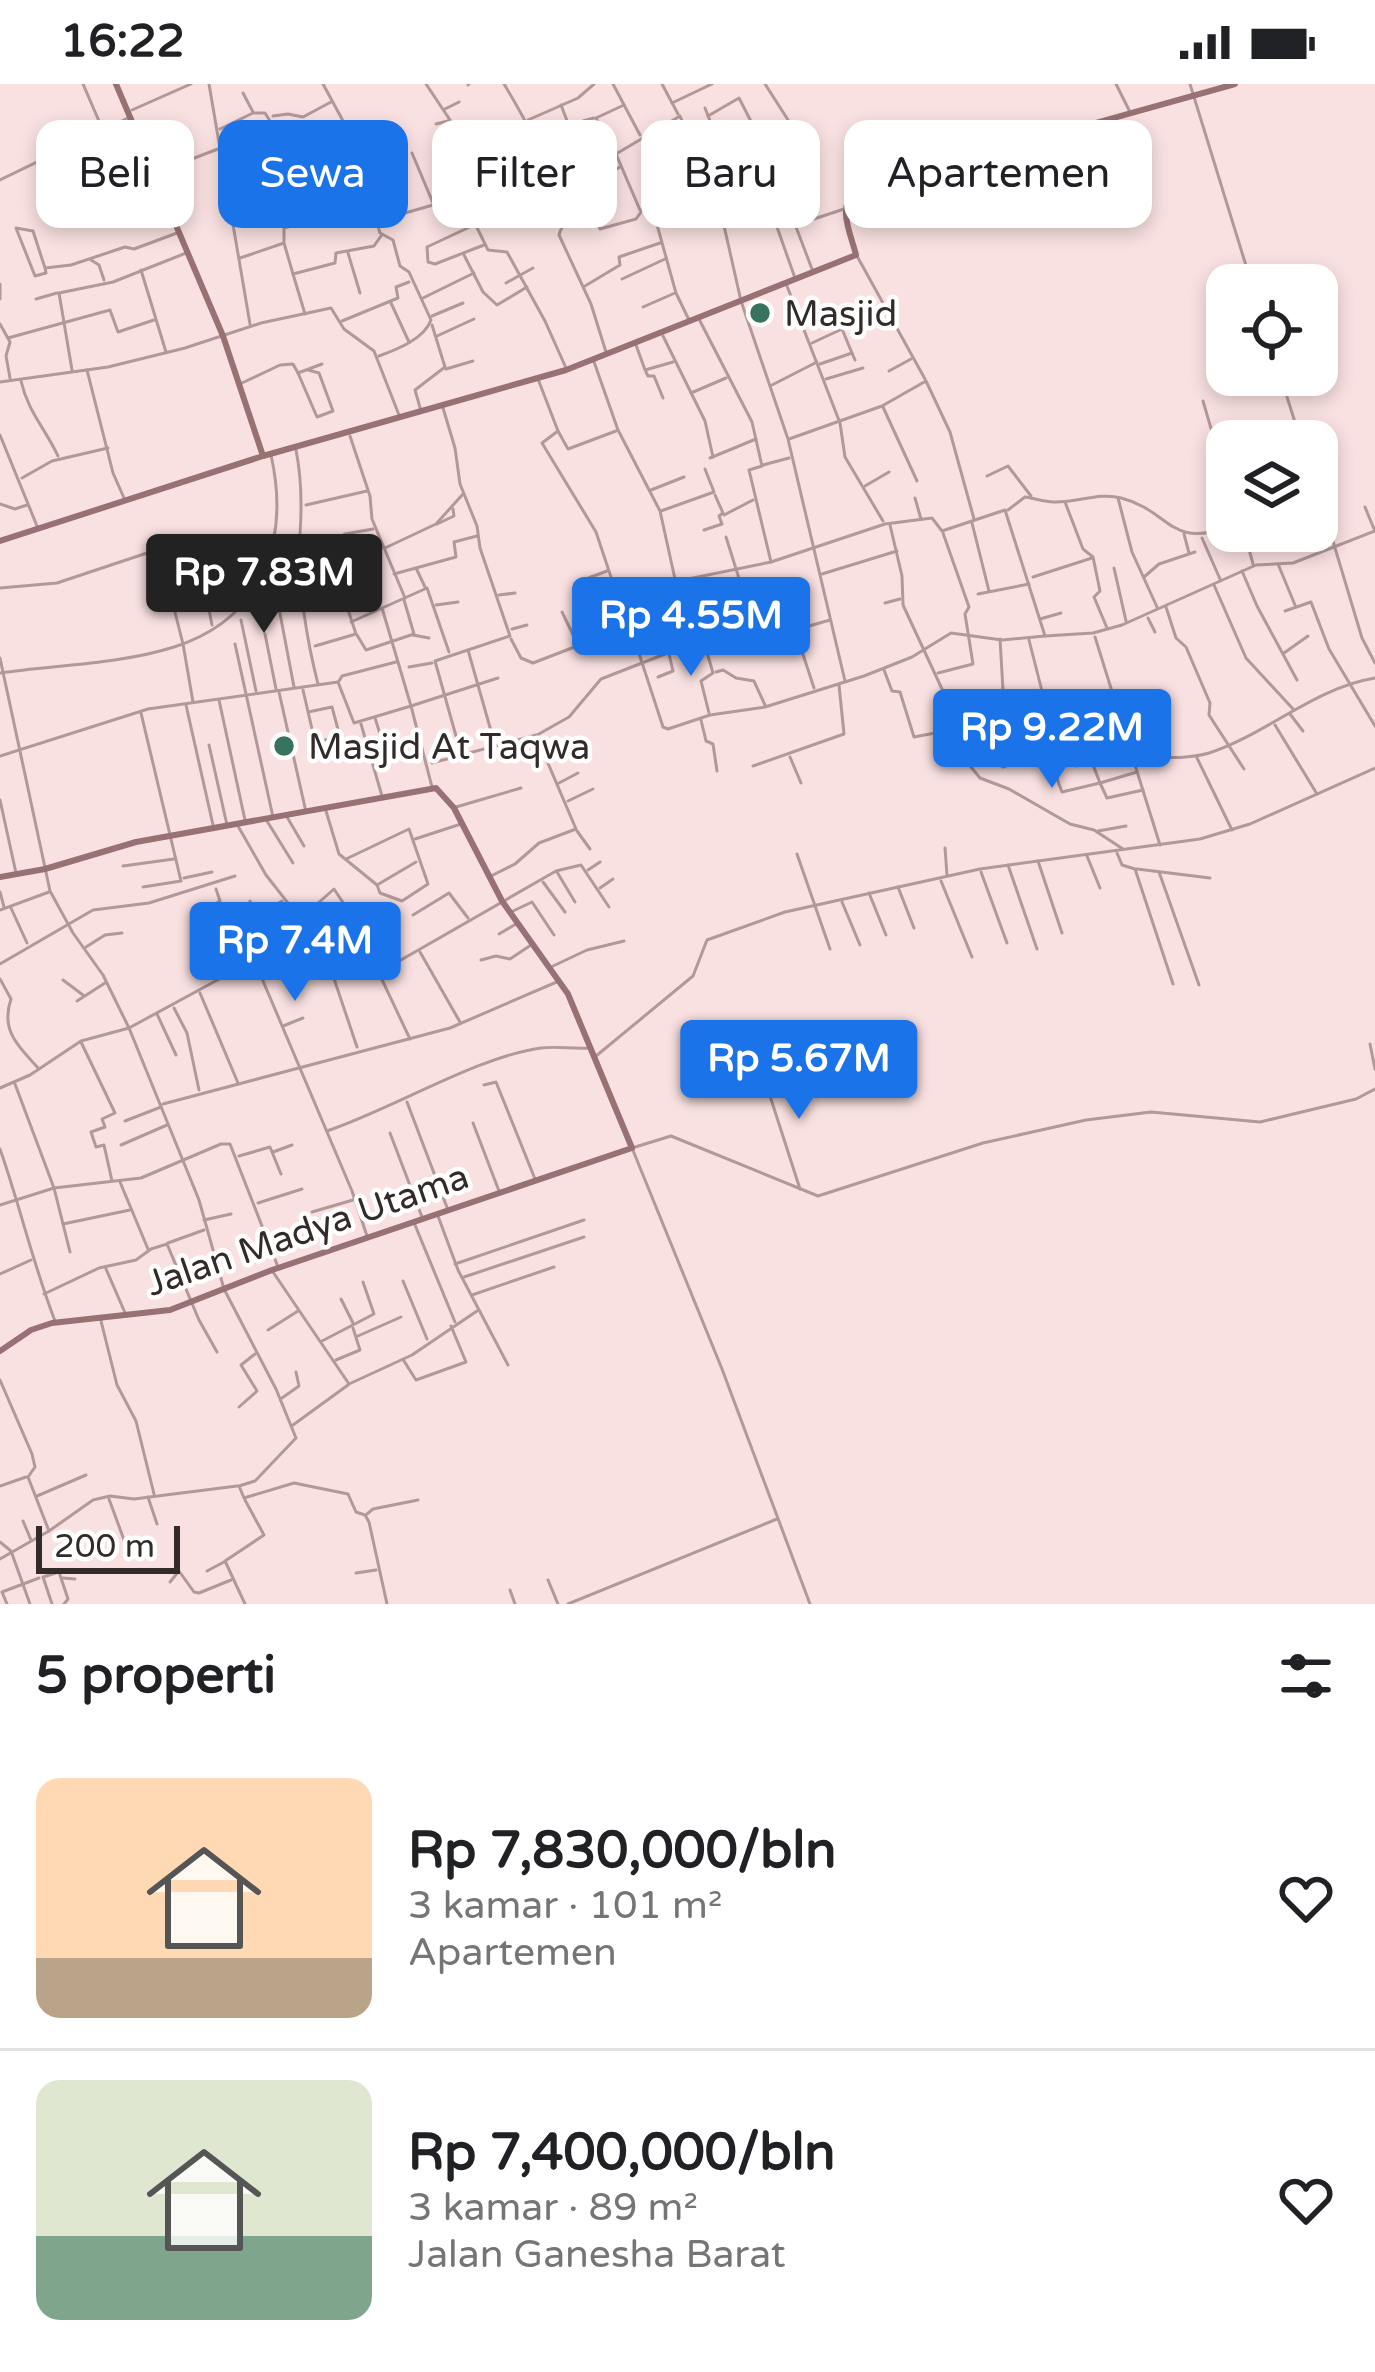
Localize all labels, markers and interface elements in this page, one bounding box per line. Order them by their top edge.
text: 16:22 [60,15,185,69]
chip: Beli [36,120,194,228]
chip: Sewa [218,120,408,228]
chip: Filter [432,120,617,228]
chip: Baru [641,120,820,228]
chip: Apartemen [844,120,1152,228]
map controls [1206,264,1338,552]
button: locate [1206,264,1338,396]
place label: Masjid [784,293,897,336]
marker: Masjid [747,300,773,326]
button: layers [1206,420,1338,552]
pin: Rp 7.83M [140,534,388,636]
text: Rp 7.83M [173,549,355,596]
pin: Rp 4.55M [567,577,815,679]
text: Rp 4.55M [599,592,783,639]
pin: Rp 9.22M [928,689,1176,791]
text: Rp 9.22M [960,704,1144,751]
place label: Masjid At Taqwa [308,726,590,769]
marker: Masjid At Taqwa [271,733,297,759]
pin: Rp 7.4M [184,902,406,1004]
text: Rp 7.4M [217,917,373,964]
pin: Rp 5.67M [675,1020,923,1122]
text: Rp 5.67M [707,1035,891,1082]
street label: Jalan Madya Utama [141,1155,474,1306]
scale bar [36,1520,180,1573]
text: 200 m [54,1527,155,1566]
icon: filters [1273,1643,1339,1709]
text: 5 properti [36,1645,276,1707]
text: Rp 7,830,000/bln [408,1820,836,1882]
icon: home [132,1826,276,1970]
icon: heart [1273,1865,1339,1931]
text: 3 kamar · 101 m² [408,1882,722,1929]
text: Apartemen [408,1929,617,1976]
text: Rp 7,400,000/bln [408,2122,835,2184]
icon: home [132,2128,276,2272]
icon: heart [1273,2167,1339,2233]
text: 3 kamar · 89 m² [408,2184,698,2231]
text: Jalan Ganesha Barat [408,2231,786,2278]

